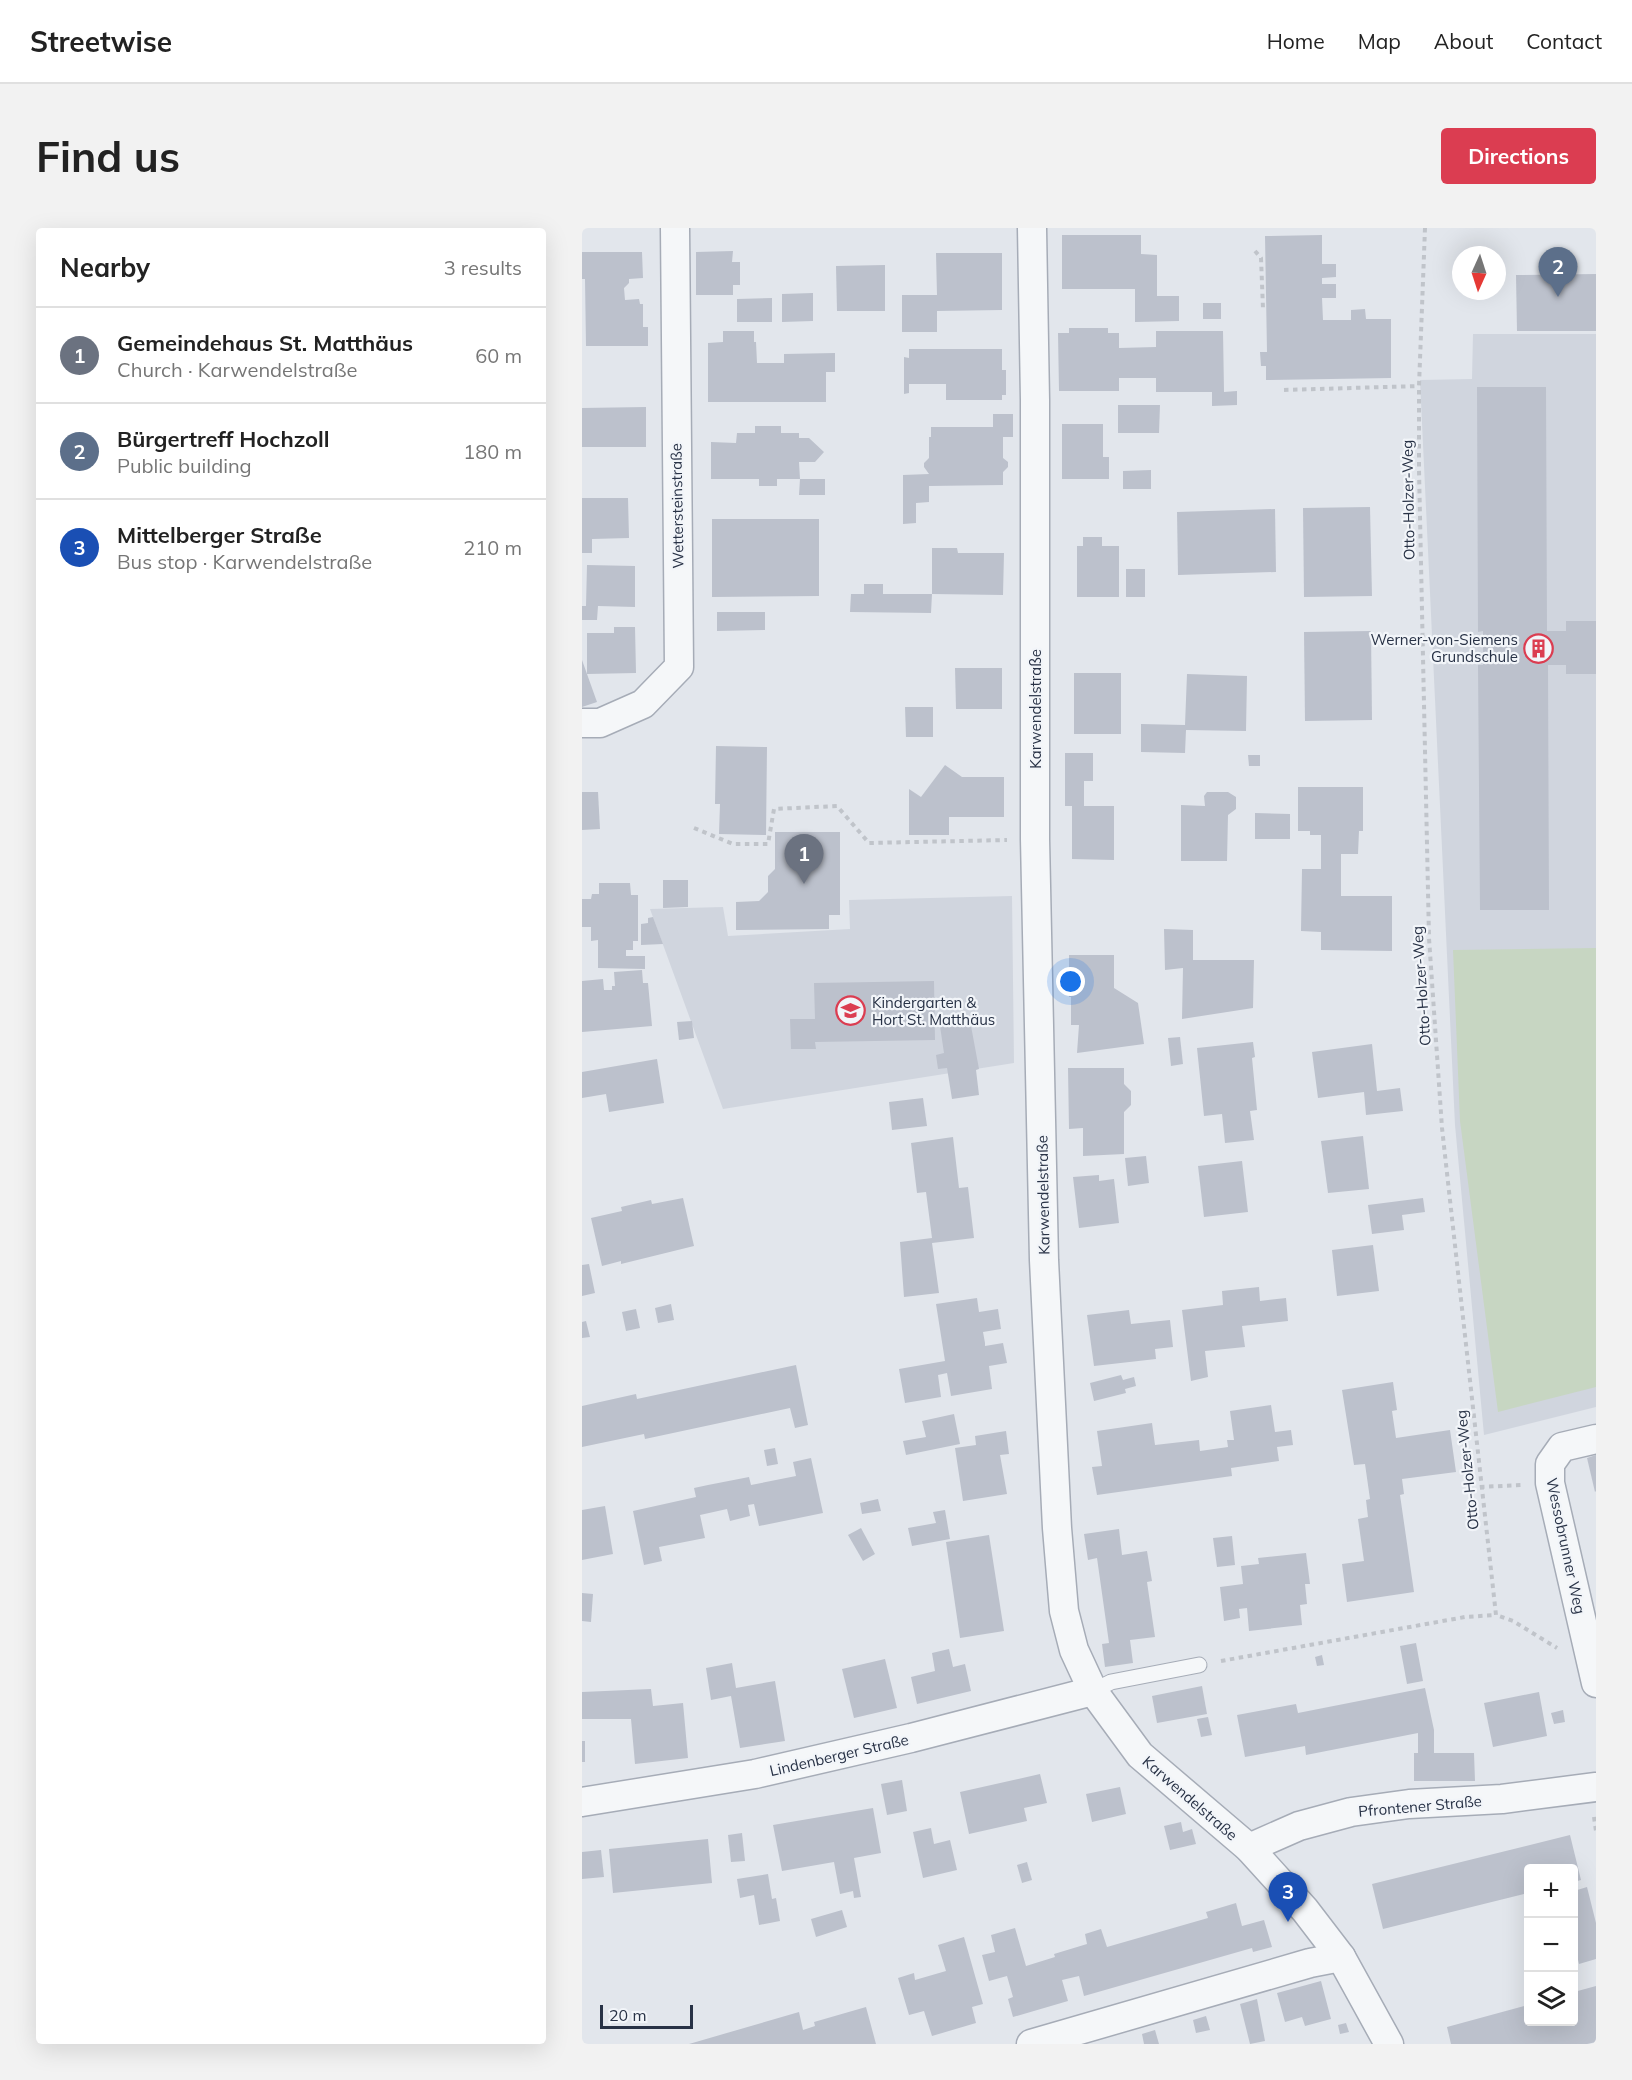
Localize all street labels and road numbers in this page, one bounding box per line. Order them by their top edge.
street label: Otto-Holzer-Weg [1397,440,1419,560]
street label: Wettersteinstraße [666,443,688,569]
street label: Karwendelstraße [1026,649,1045,769]
street label: Otto-Holzer-Weg [1407,925,1435,1047]
street label: Karwendelstraße [1032,1135,1054,1255]
street label: Otto-Holzer-Weg [1451,1409,1483,1531]
street label: Wessobrunner Weg [1542,1476,1590,1616]
street label: Lindenberger Straße [768,1730,910,1780]
street label: Karwendelstraße [1139,1752,1241,1844]
street label: Pfrontener Straße [1358,1791,1482,1821]

